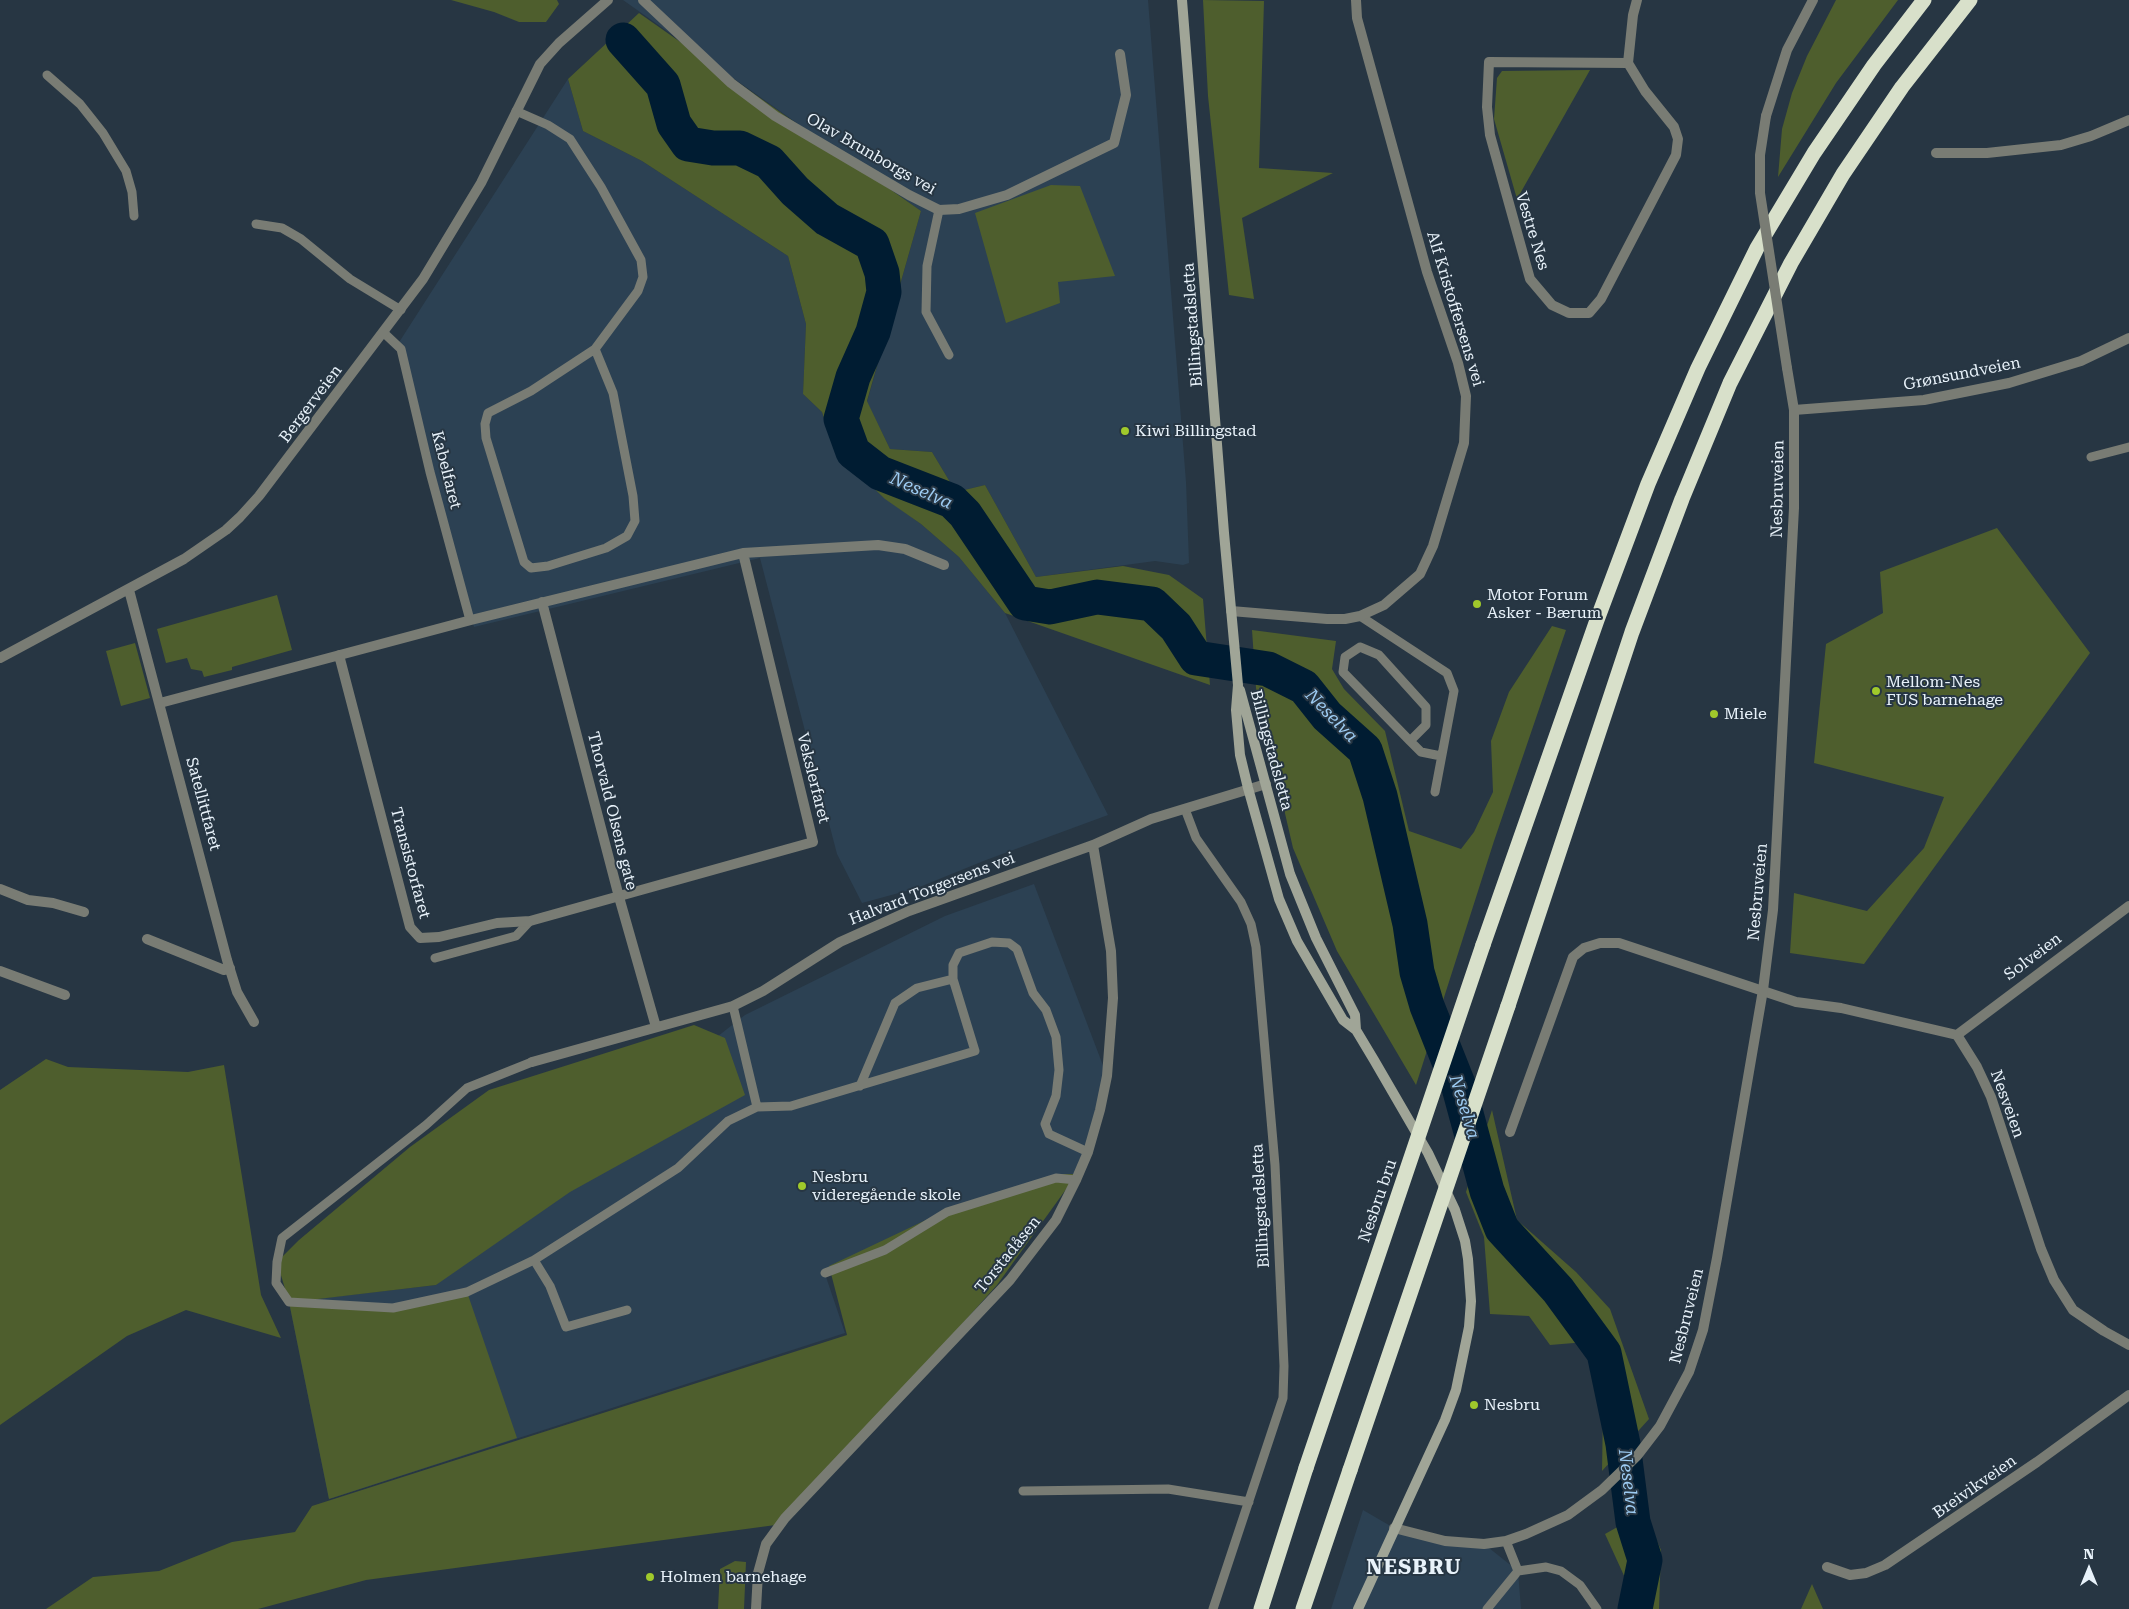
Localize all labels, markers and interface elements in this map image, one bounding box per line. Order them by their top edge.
street label: Olav Brunborgs vei [803,109,939,199]
street label: Vestre Nes [1511,189,1553,273]
street label: Alf Kristoffersens vei [1422,229,1488,389]
street label: Billingstadsletta [1179,262,1207,388]
street label: Grønsundveien [1902,353,2022,395]
street label: Bergerveien [276,361,346,447]
place label: Kiwi Billingstad [1135,421,1257,441]
marker: Kiwi Billingstad [1119,425,1131,437]
street label: Kabelfaret [427,429,465,511]
street label: Nesbruveien [1768,440,1788,538]
water label: Neselva [886,468,956,514]
place label: Motor Forum Asker - Bærum [1487,585,1601,623]
marker: Motor Forum Asker - Bærum [1471,598,1483,610]
place label: Mellom-Nes FUS barnehage [1886,672,2003,710]
water label: Neselva [1300,685,1362,747]
marker: Mellom-Nes FUS barnehage [1870,685,1882,697]
street label: Billingstadsletta [1246,687,1296,813]
place label: Miele [1724,704,1767,724]
marker: Miele [1708,708,1720,720]
street label: Thorvald Olsens gate [583,730,641,892]
street label: Vekslerfaret [792,731,834,825]
street label: Satellittfaret [181,755,225,853]
street label: Transistorfaret [386,805,434,921]
street label: Nesbruveien [1744,842,1772,942]
street label: Halvard Torgersens vei [846,848,1018,930]
street label: Solveien [2001,929,2065,985]
street label: Nesveien [1986,1067,2028,1141]
water label: Neselva [1444,1072,1484,1142]
street label: Billingstadsletta [1248,1143,1274,1269]
street label: Nesbru bru [1355,1157,1401,1245]
place label: Nesbru videregående skole [812,1167,961,1205]
marker: Nesbru videregående skole [796,1180,808,1192]
street label: Torstadåsen [971,1213,1045,1297]
street label: Nesbruveien [1666,1266,1708,1366]
place label: Nesbru [1484,1395,1540,1415]
marker: Nesbru [1468,1399,1480,1411]
water label: Neselva [1613,1448,1643,1516]
street label: Breivikveien [1930,1451,2020,1523]
north arrow [2064,1544,2114,1594]
text: N [2084,1546,2094,1562]
district label: NESBRU [1366,1555,1462,1581]
place label: Holmen barnehage [660,1567,807,1587]
marker: Holmen barnehage [644,1571,656,1583]

